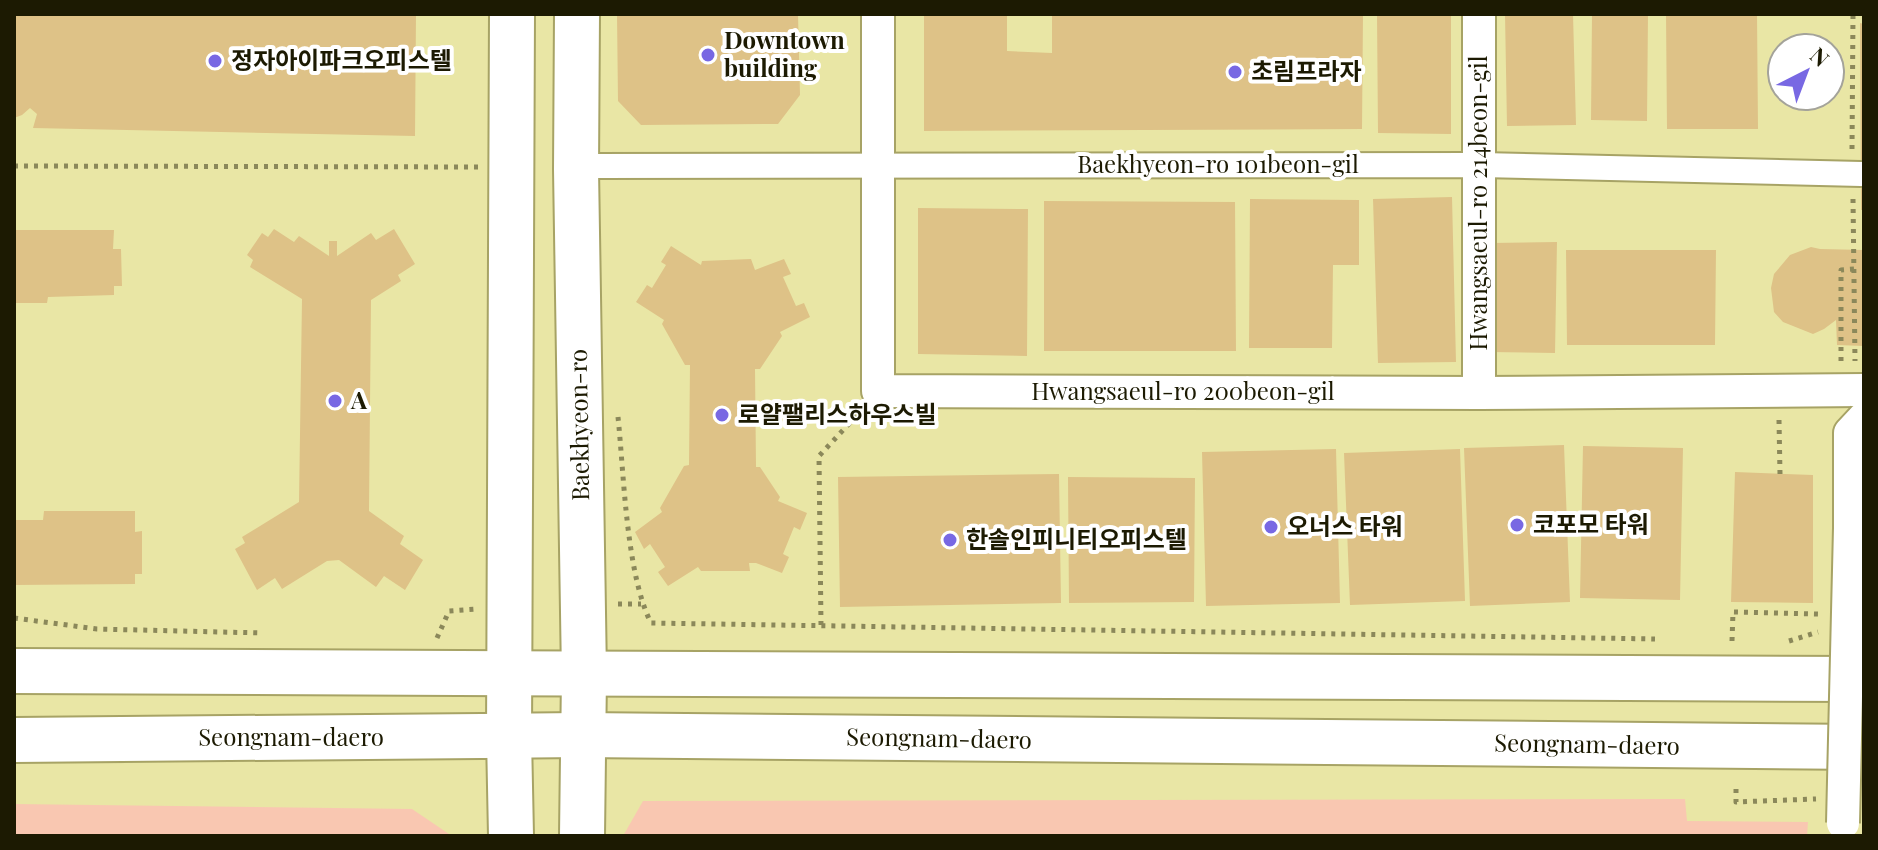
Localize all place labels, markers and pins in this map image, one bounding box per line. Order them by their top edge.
place label: Downtown building [724,23,845,83]
place label: 정자아이파크오피스텔 [231,43,452,75]
marker: Downtown building [699,46,717,64]
marker: 정자아이파크오피스텔 [206,52,224,70]
place label: 초림프라자 [1251,54,1361,86]
marker: 초림프라자 [1226,63,1244,81]
place label: A [350,383,368,415]
marker: A [326,392,344,410]
place label: 로얄팰리스하우스빌 [738,397,937,429]
marker: 로얄팰리스하우스빌 [713,406,731,424]
place label: 코포모 타워 [1533,507,1649,539]
place label: 오너스 타워 [1287,509,1403,541]
marker: 코포모 타워 [1508,516,1526,534]
marker: 오너스 타워 [1262,518,1280,536]
place label: 한솔인피니티오피스텔 [966,522,1187,554]
marker: 한솔인피니티오피스텔 [941,531,959,549]

